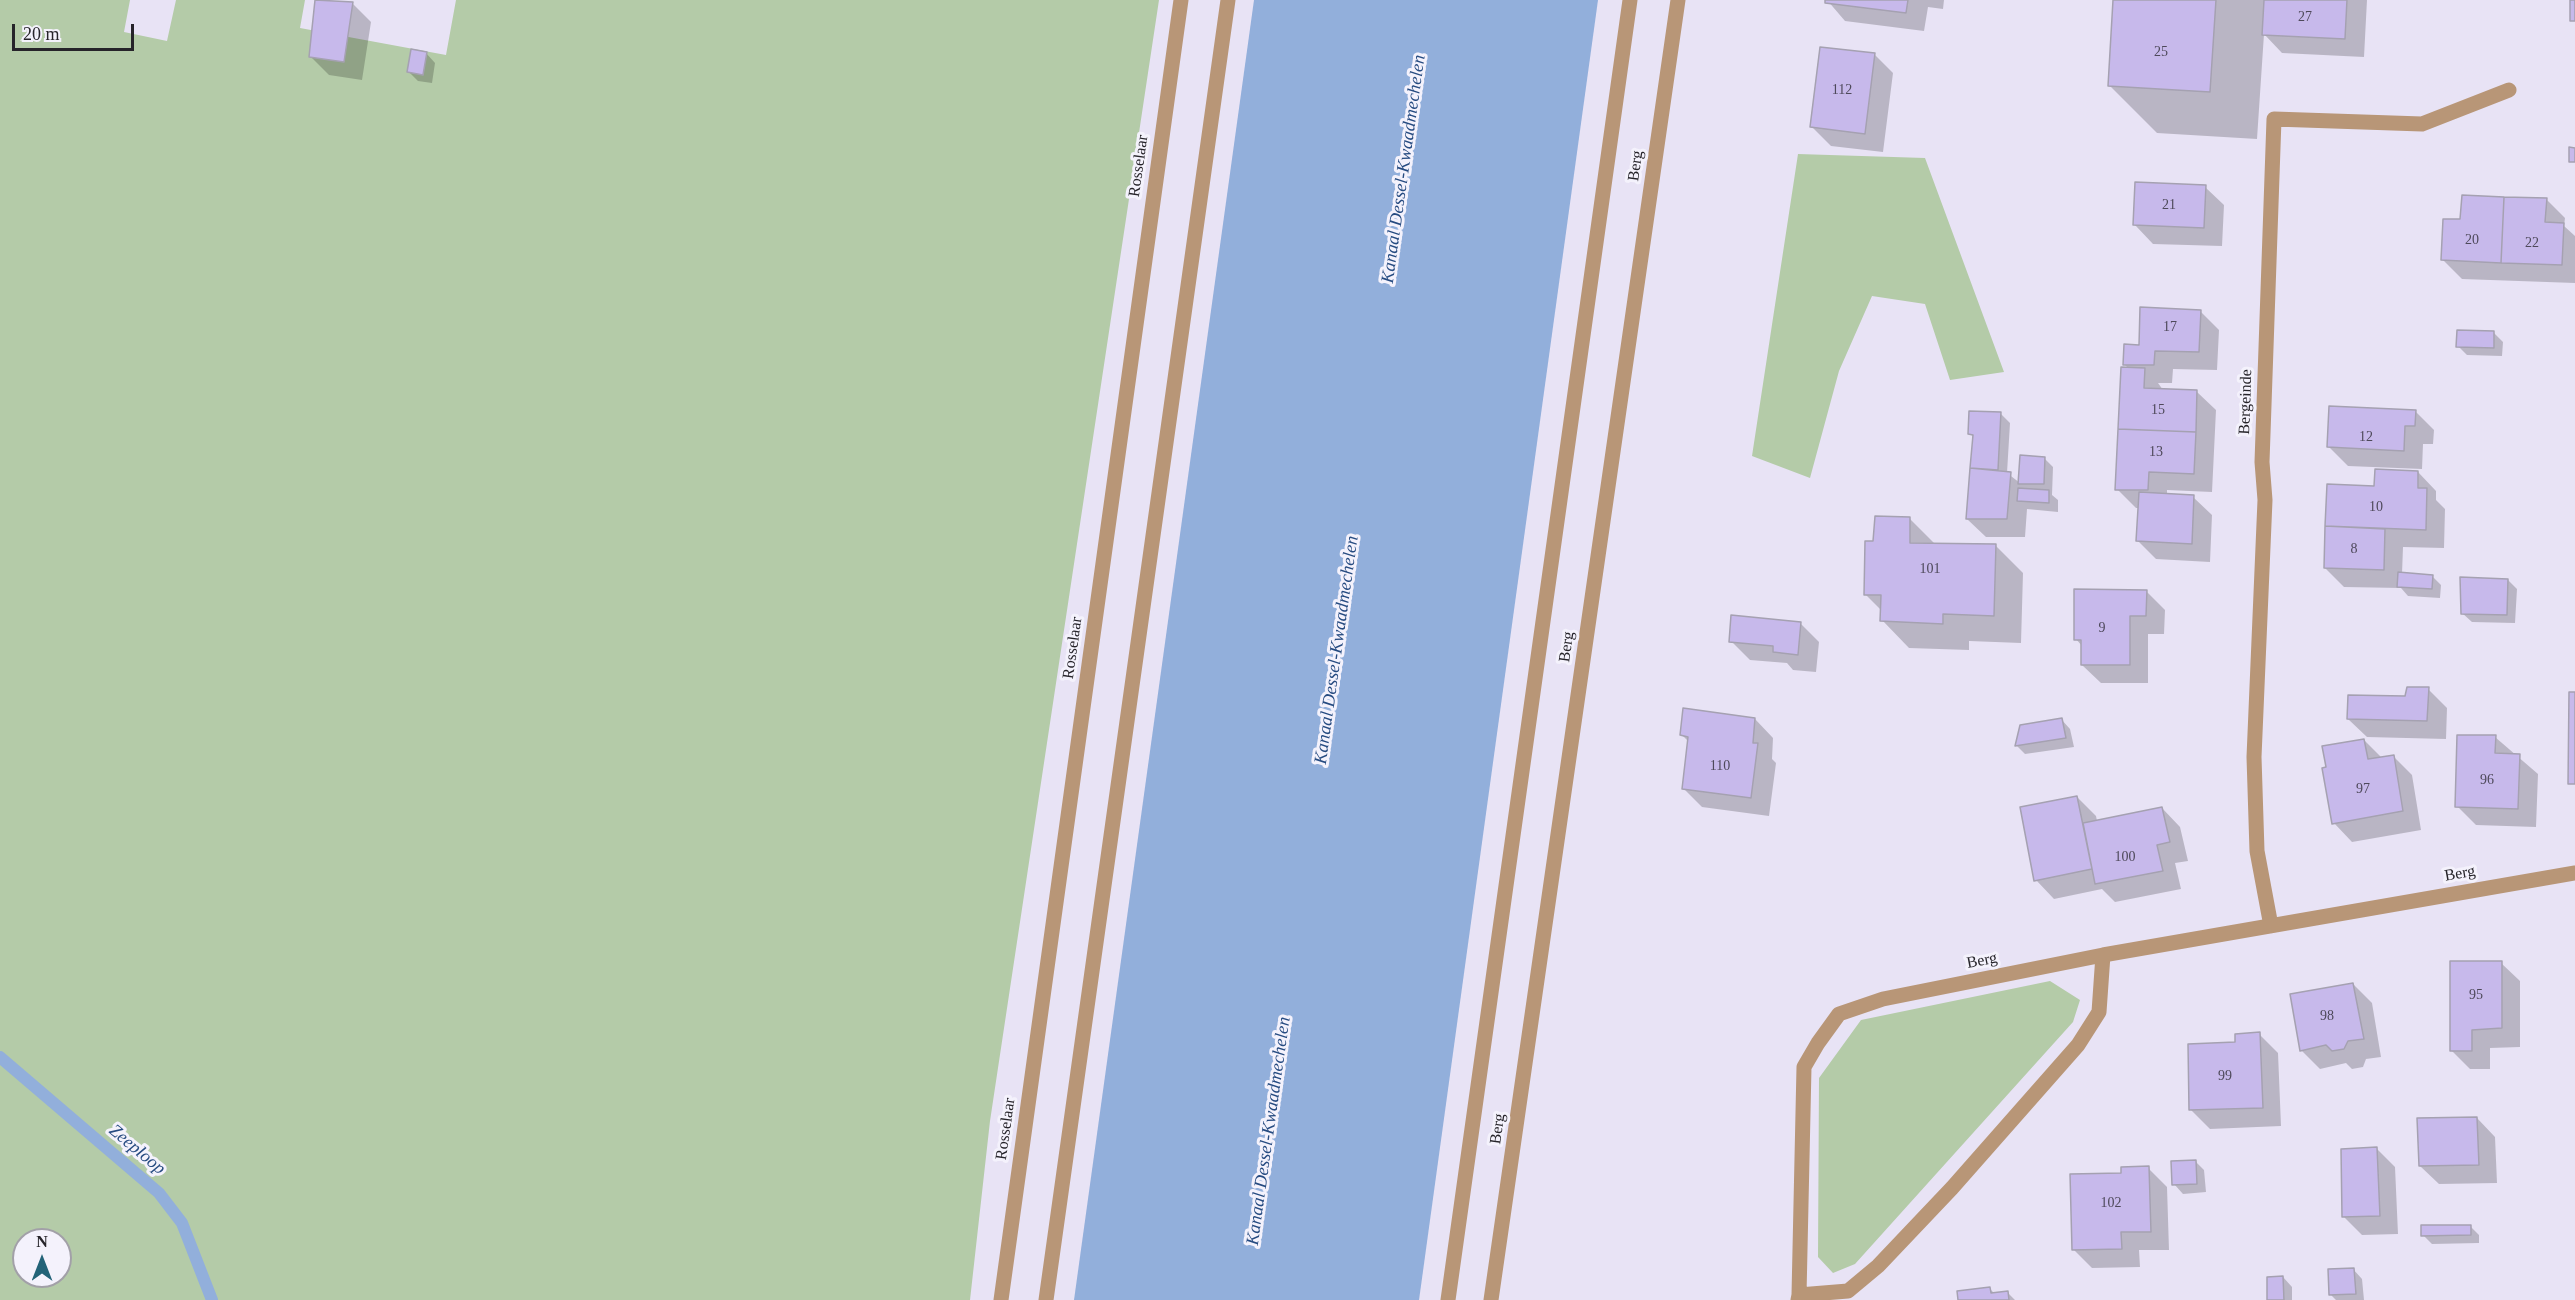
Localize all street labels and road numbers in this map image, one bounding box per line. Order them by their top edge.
street label: Rosselaar [1125,134,1153,198]
street label: Berg [1624,149,1648,183]
street label: Bergeinde [2235,369,2257,435]
street label: Rosselaar [1059,616,1087,680]
street label: Berg [1555,630,1579,664]
street label: Berg [2443,862,2477,886]
street label: Berg [1965,949,1999,973]
street label: Rosselaar [992,1097,1020,1161]
street label: Berg [1486,1112,1510,1146]

